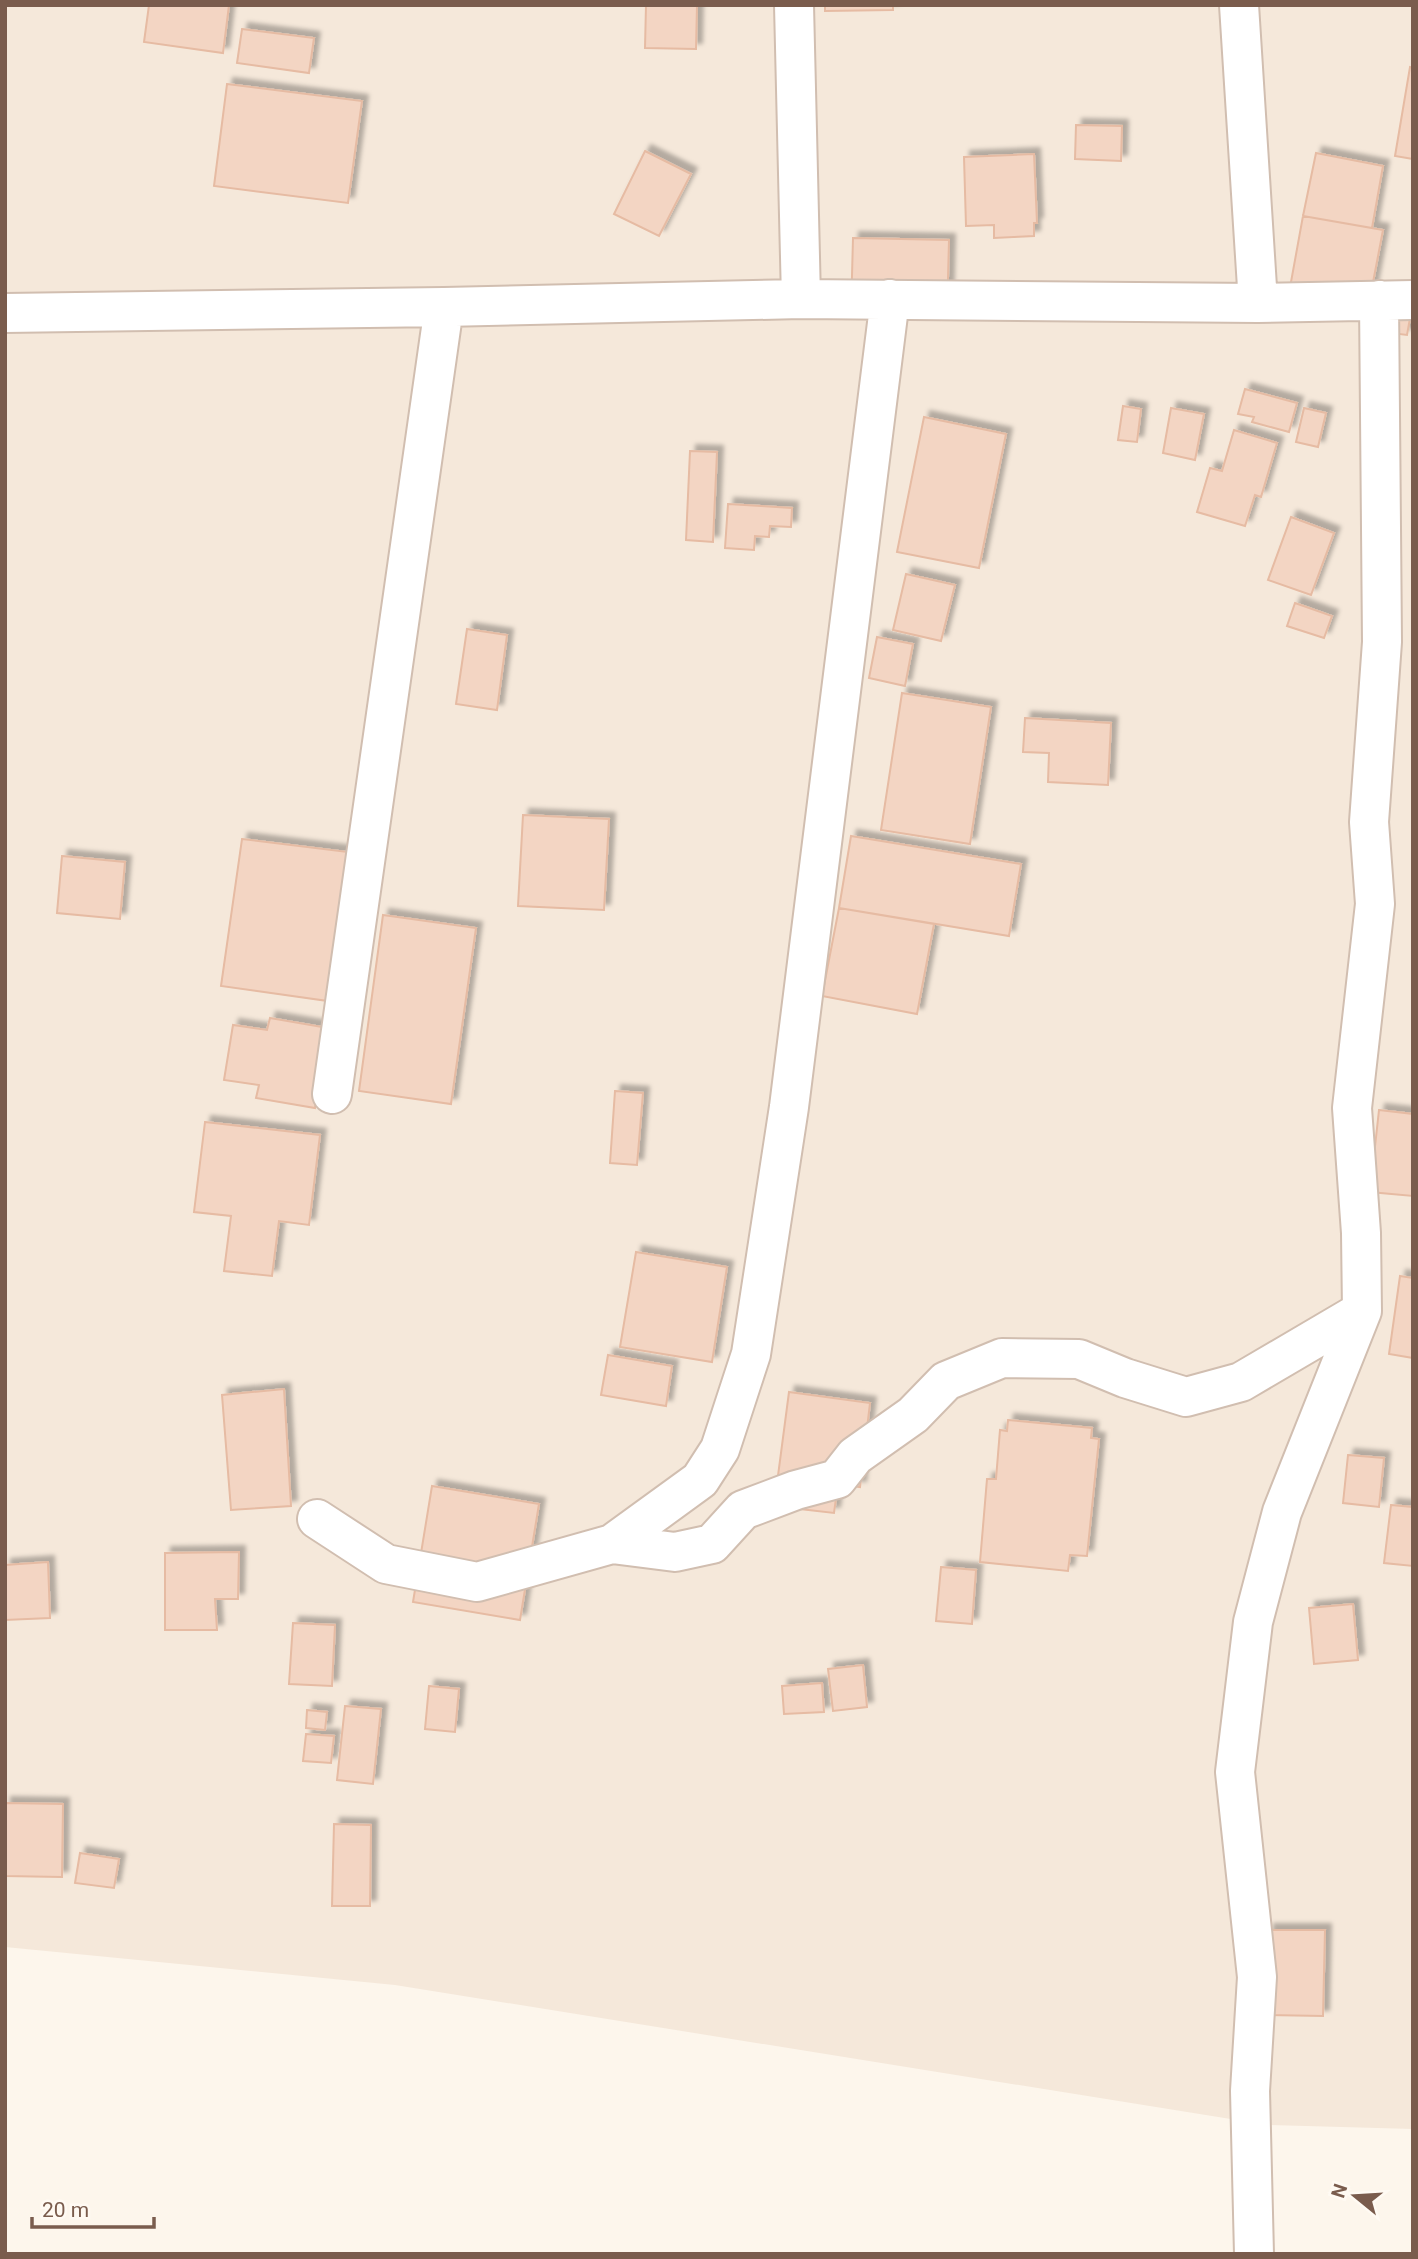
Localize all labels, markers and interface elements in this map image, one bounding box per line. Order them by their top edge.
north arrow [1320,2161,1390,2231]
text: N [1326,2181,1352,2201]
scale bar [32,2186,154,2230]
text: 20 m [42,2198,89,2222]

